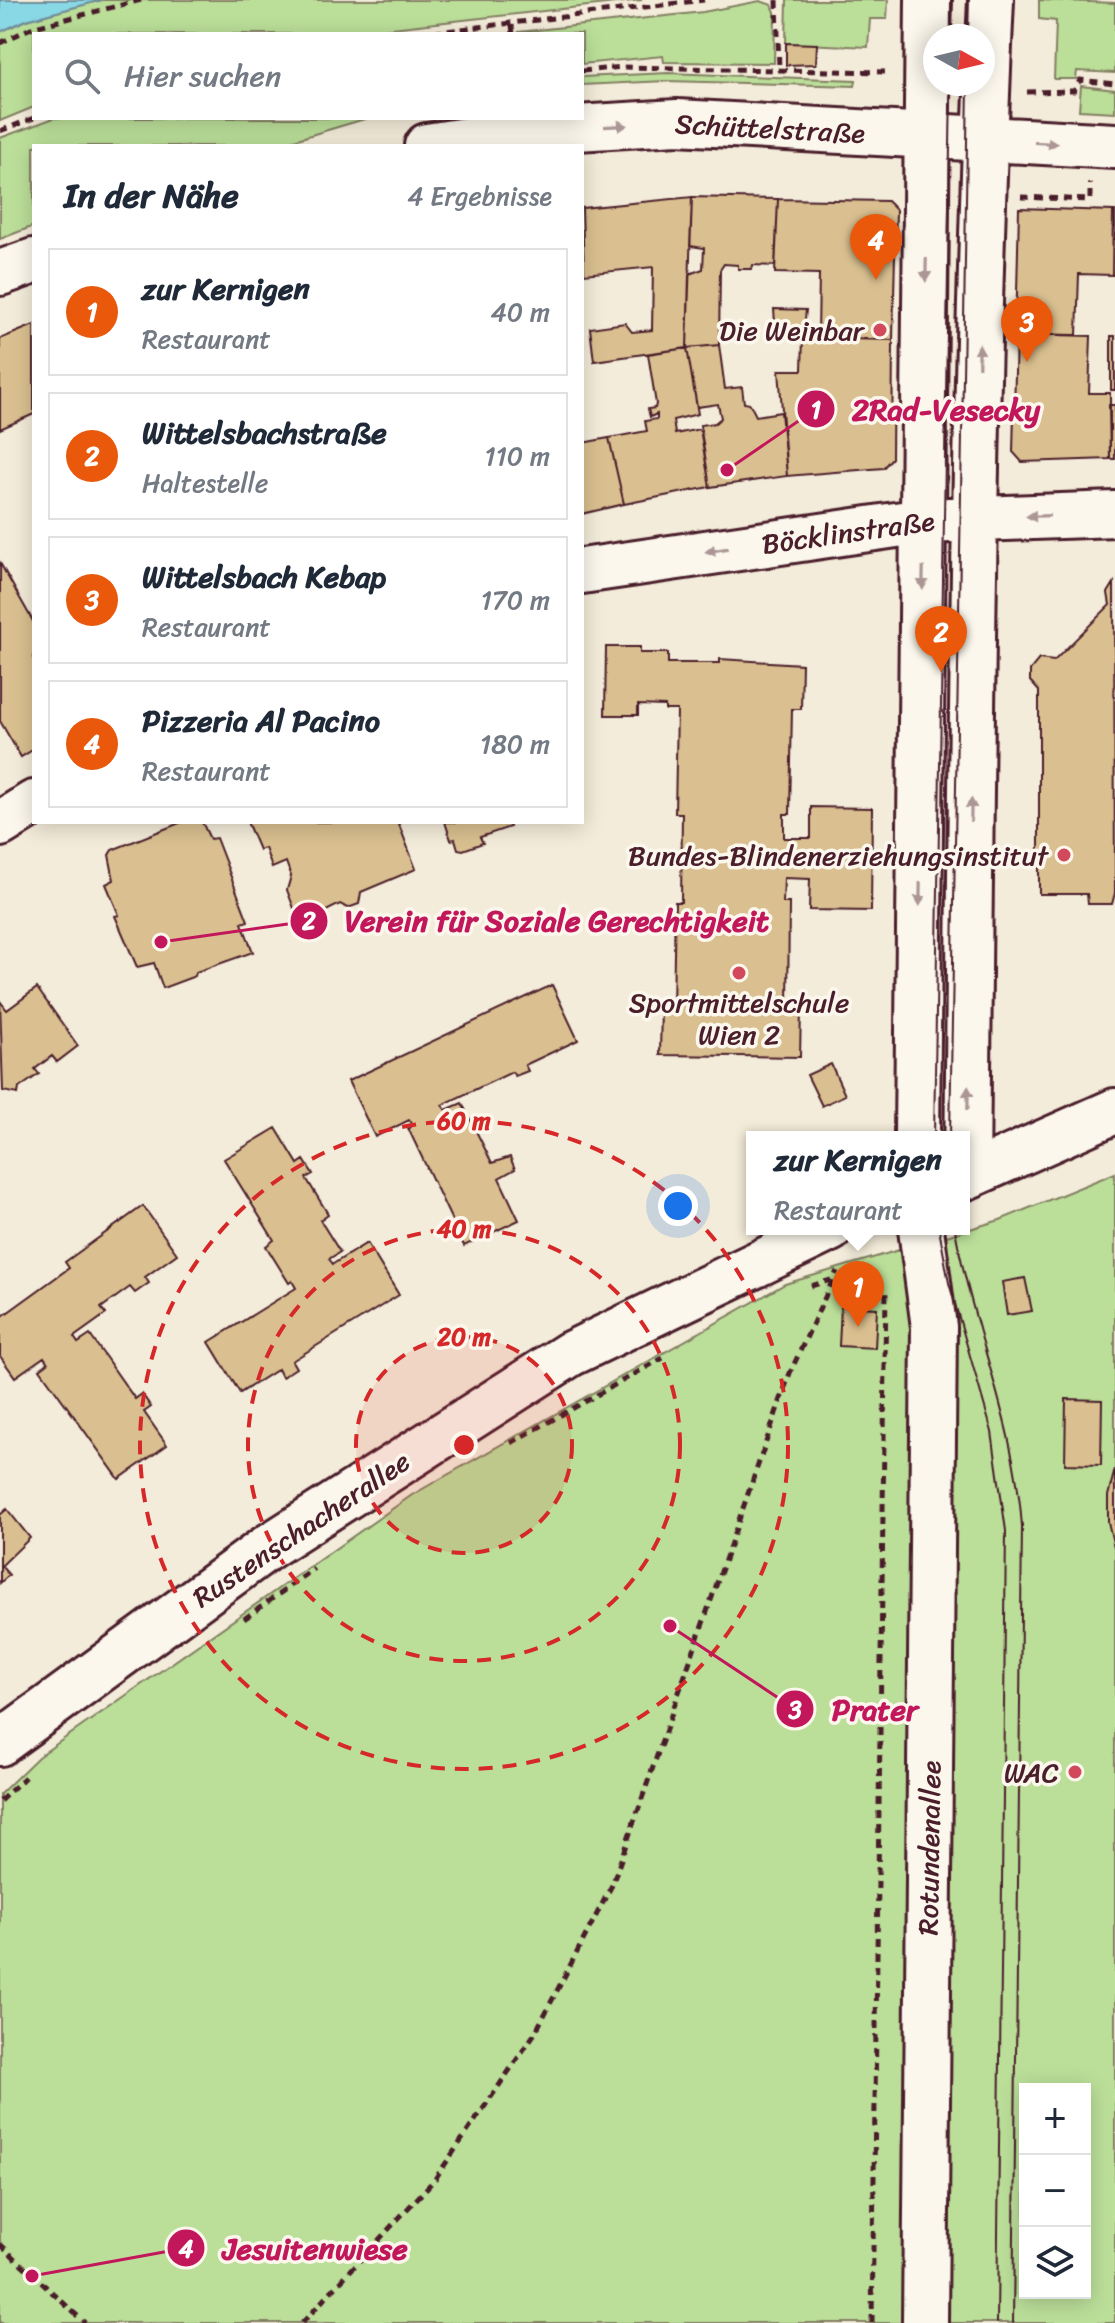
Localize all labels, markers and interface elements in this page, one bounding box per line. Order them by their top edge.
north arrow [923,24,995,96]
search box [32,32,584,120]
text: Hier suchen [124,49,281,103]
icon: search [60,54,104,98]
street label: Schüttelstraße [674,99,866,158]
one-way arrow [604,119,629,132]
one-way arrow [1034,137,1059,150]
text: In der Nähe [64,166,239,226]
text: 4 Ergebnisse [407,173,552,219]
pin: 4 [850,214,902,280]
one-way arrow [920,258,932,283]
text: zur Kernigen [142,262,310,316]
text: 1 [86,289,98,335]
text: 40 m [491,289,550,335]
pin: 3 [1001,296,1053,362]
place label: Die Weinbar [719,306,866,355]
text: Restaurant [142,316,271,362]
marker: Die Weinbar [871,321,889,339]
one-way arrow [973,343,985,368]
callout: 2Rad-Vesecky [796,382,1056,436]
text: 2Rad-Vesecky [852,383,1042,437]
text: 1 [811,389,821,431]
text: Wittelsbachstraße [142,406,387,460]
text: 2 [84,433,100,479]
text: 110 m [485,433,550,479]
text: Haltestelle [142,460,268,506]
street label: Böcklinstraße [758,496,938,569]
one-way arrow [1025,510,1050,522]
one-way arrow [704,545,729,557]
text: Wittelsbach Kebap [142,550,386,604]
one-way arrow [916,566,929,591]
text: 3 [85,577,99,623]
text: 170 m [481,577,550,623]
text: Restaurant [142,604,271,650]
pin: 2 [915,606,967,672]
text: Pizzeria Al Pacino [142,694,380,748]
text: 4 [84,721,100,767]
text: 180 m [480,721,550,767]
text: Restaurant [142,748,271,794]
one-way arrow [965,797,978,822]
place label: Bundes-Blindenerziehungsinstitut [628,831,1050,880]
marker: Bundes-Blindenerziehungsinstitut [1055,846,1073,864]
one-way arrow [913,882,926,907]
callout: Verein für Soziale Gerechtigkeit [289,894,786,948]
text: Verein für Soziale Gerechtigkeit [345,894,769,948]
text: 2 [301,900,316,942]
marker: Sportmittelschule Wien 2 [730,964,748,982]
place label: Sportmittelschule Wien 2 [629,978,849,1059]
one-way arrow [962,1085,974,1110]
text: 60 m [436,1100,491,1142]
popup [746,1131,970,1235]
text: zur Kernigen [774,1133,942,1187]
your location [658,1186,698,1226]
text: Restaurant [774,1187,903,1233]
text: 40 m [437,1208,492,1250]
pin: 1 [832,1261,884,1327]
text: 20 m [436,1316,491,1358]
centre of rings [450,1431,478,1459]
street label: Rustenschacherallee [182,1438,421,1621]
callout: Prater [775,1682,934,1736]
text: Prater [832,1683,920,1737]
text: 3 [787,1689,802,1731]
place label: WAC [1004,1748,1059,1797]
street label: Rotundenallee [903,1760,956,1936]
marker: WAC [1066,1763,1084,1781]
map controls [1019,2083,1091,2299]
button: + [1019,2083,1091,2155]
button: − [1019,2155,1091,2227]
callout: Jesuitenwiese [166,2221,423,2275]
text: Jesuitenwiese [220,2222,408,2276]
button: layers [1019,2227,1091,2299]
text: 4 [179,2228,194,2270]

